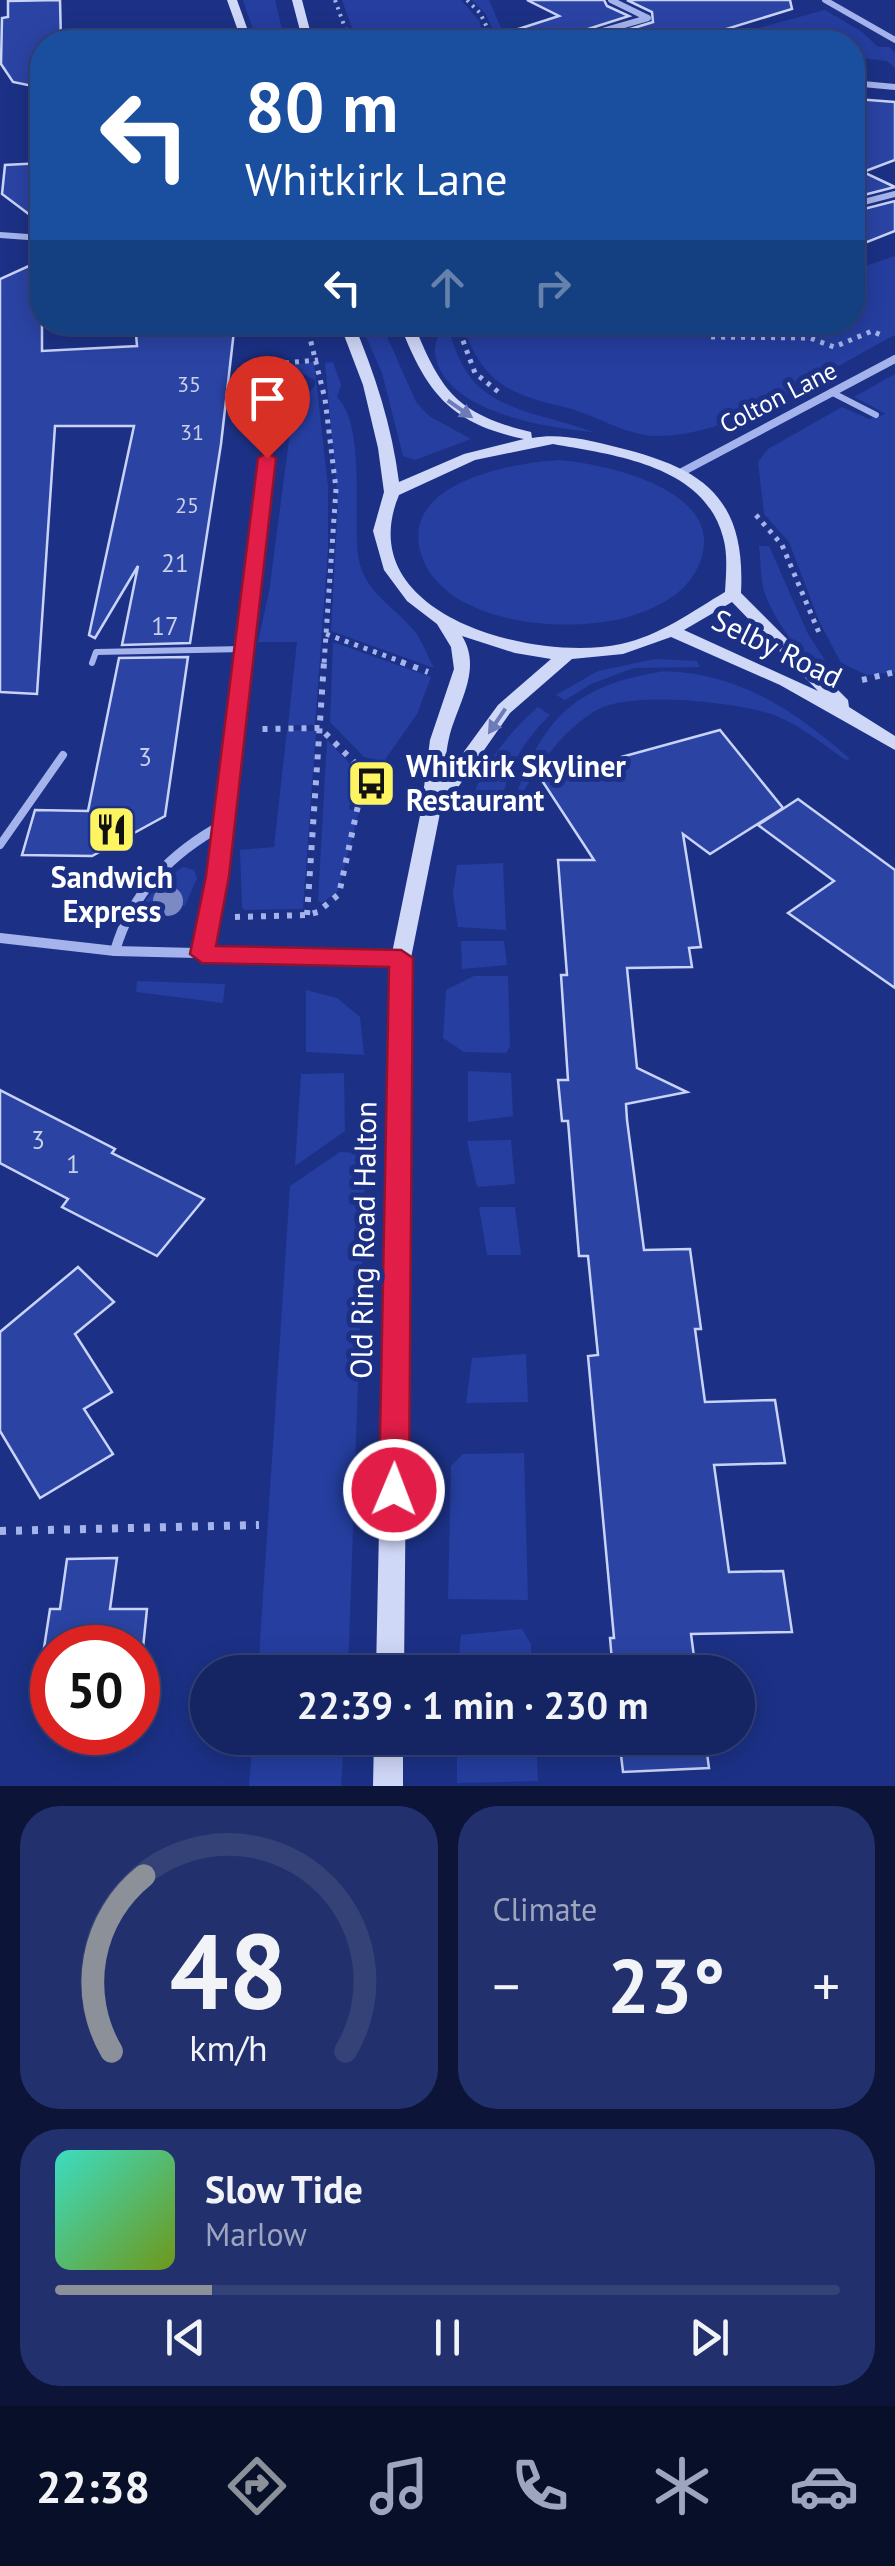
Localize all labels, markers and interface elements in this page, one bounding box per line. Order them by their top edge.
text: 80 m [245,61,398,151]
icon: left [80,70,210,200]
text: Whitkirk Lane [245,149,508,207]
icon: left [315,260,370,315]
icon: ahead [420,260,475,315]
icon: right [525,260,580,315]
street label: Colton Lane [714,354,842,440]
pin [225,356,310,459]
house number: 35 [177,370,201,398]
icon: arrive [240,371,295,426]
one-way arrow [447,399,473,418]
house number: 31 [180,418,204,446]
house number: 25 [175,491,199,519]
house number: 21 [161,547,189,579]
street label: Selby Road [706,599,849,696]
house number: 17 [151,610,179,642]
one-way arrow [488,707,507,734]
house number: 3 [138,741,152,773]
place label: Whitkirk Skyliner Restaurant [406,746,626,819]
bus stop icon: Whitkirk Skyliner Restaurant [345,758,397,810]
restaurant icon: Sandwich Express [86,803,138,855]
place label: Sandwich Express [51,857,173,930]
street label: Old Ring Road Halton [341,1101,384,1379]
house number: 3 [31,1124,45,1156]
house number: 1 [66,1148,80,1180]
position arrow [342,1438,446,1542]
speed limit sign: 50 [30,1625,160,1755]
text: 22:39 · 1 min · 230 m [297,1680,648,1729]
text: Climate [493,1888,597,1930]
text: 48 [170,1903,288,2038]
text: 23° [607,1937,725,2034]
text: − [493,1950,520,2021]
text: + [812,1950,840,2021]
text: km/h [190,2025,268,2071]
text: Slow Tide [205,2164,363,2213]
text: Marlow [205,2213,307,2255]
icon: previous [158,2310,213,2365]
icon: pause [420,2310,475,2365]
icon: next [682,2310,737,2365]
icon: directions [222,2451,292,2521]
icon: music [364,2451,434,2521]
icon: phone [505,2451,575,2521]
icon: climate [647,2451,717,2521]
icon: car [789,2451,859,2521]
text: 22:38 [36,2457,150,2515]

